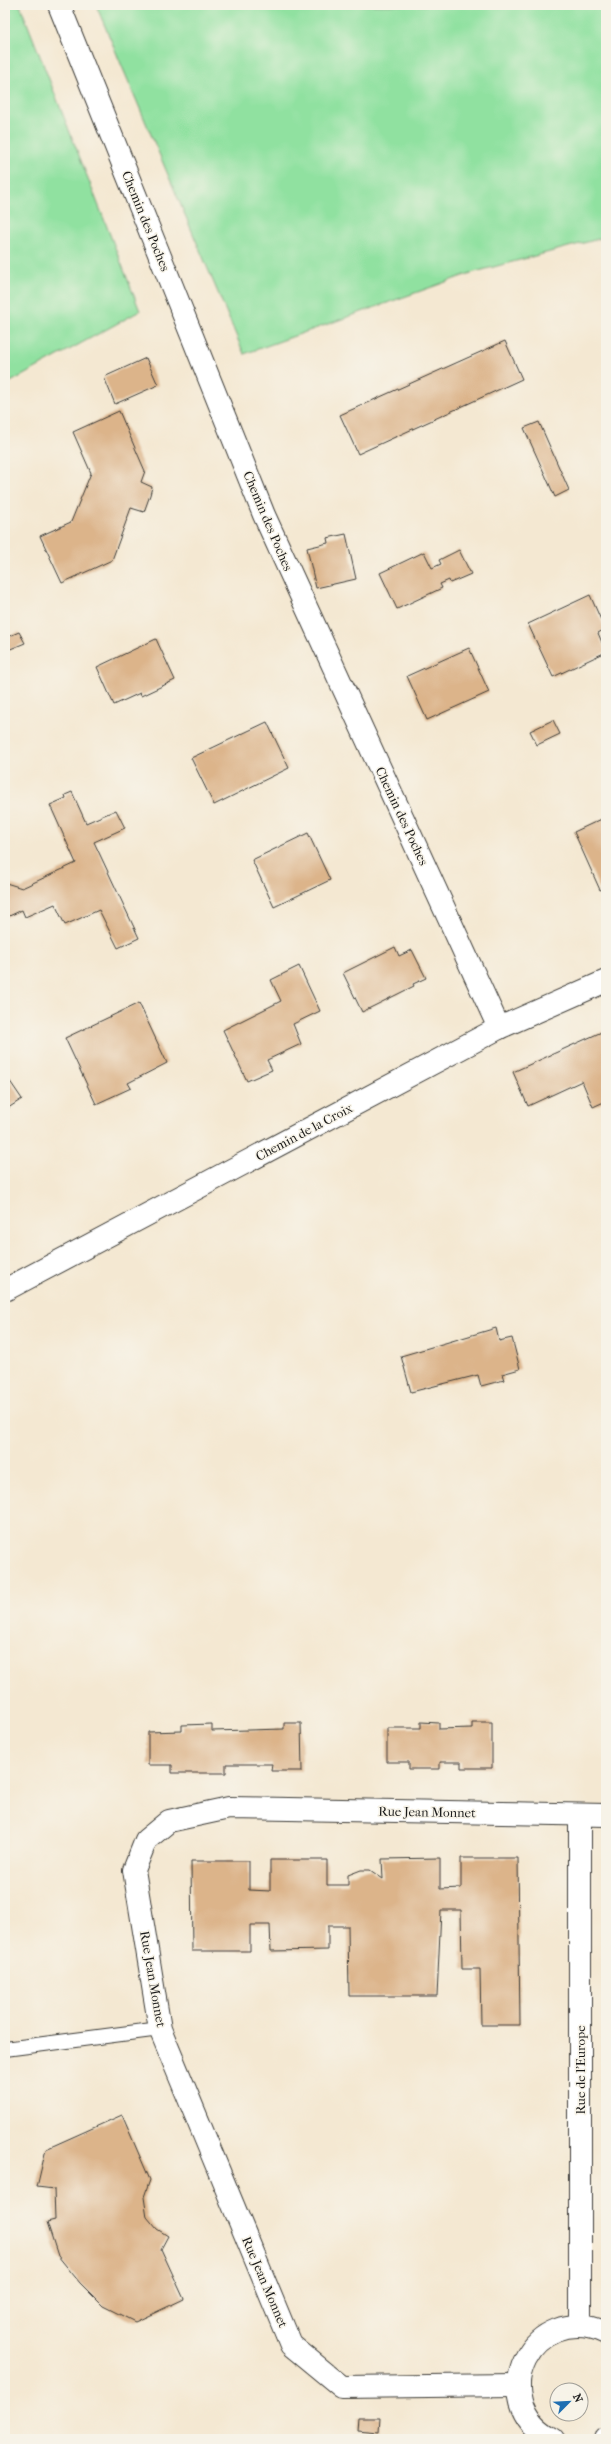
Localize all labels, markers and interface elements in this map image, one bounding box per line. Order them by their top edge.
street label: Chemin des Poches [119,169,173,274]
street label: Chemin des Poches [240,469,296,573]
street label: Chemin des Poches [373,764,431,868]
street label: Chemin de la Croix [253,1100,355,1164]
street label: Rue Jean Monnet [378,1804,476,1820]
street label: Rue Jean Monnet [137,1930,169,2029]
street label: Rue de l'Europe [573,2025,588,2115]
street label: Rue Jean Monnet [239,2234,291,2330]
north arrow [549,2382,589,2422]
text: N [570,2392,586,2405]

